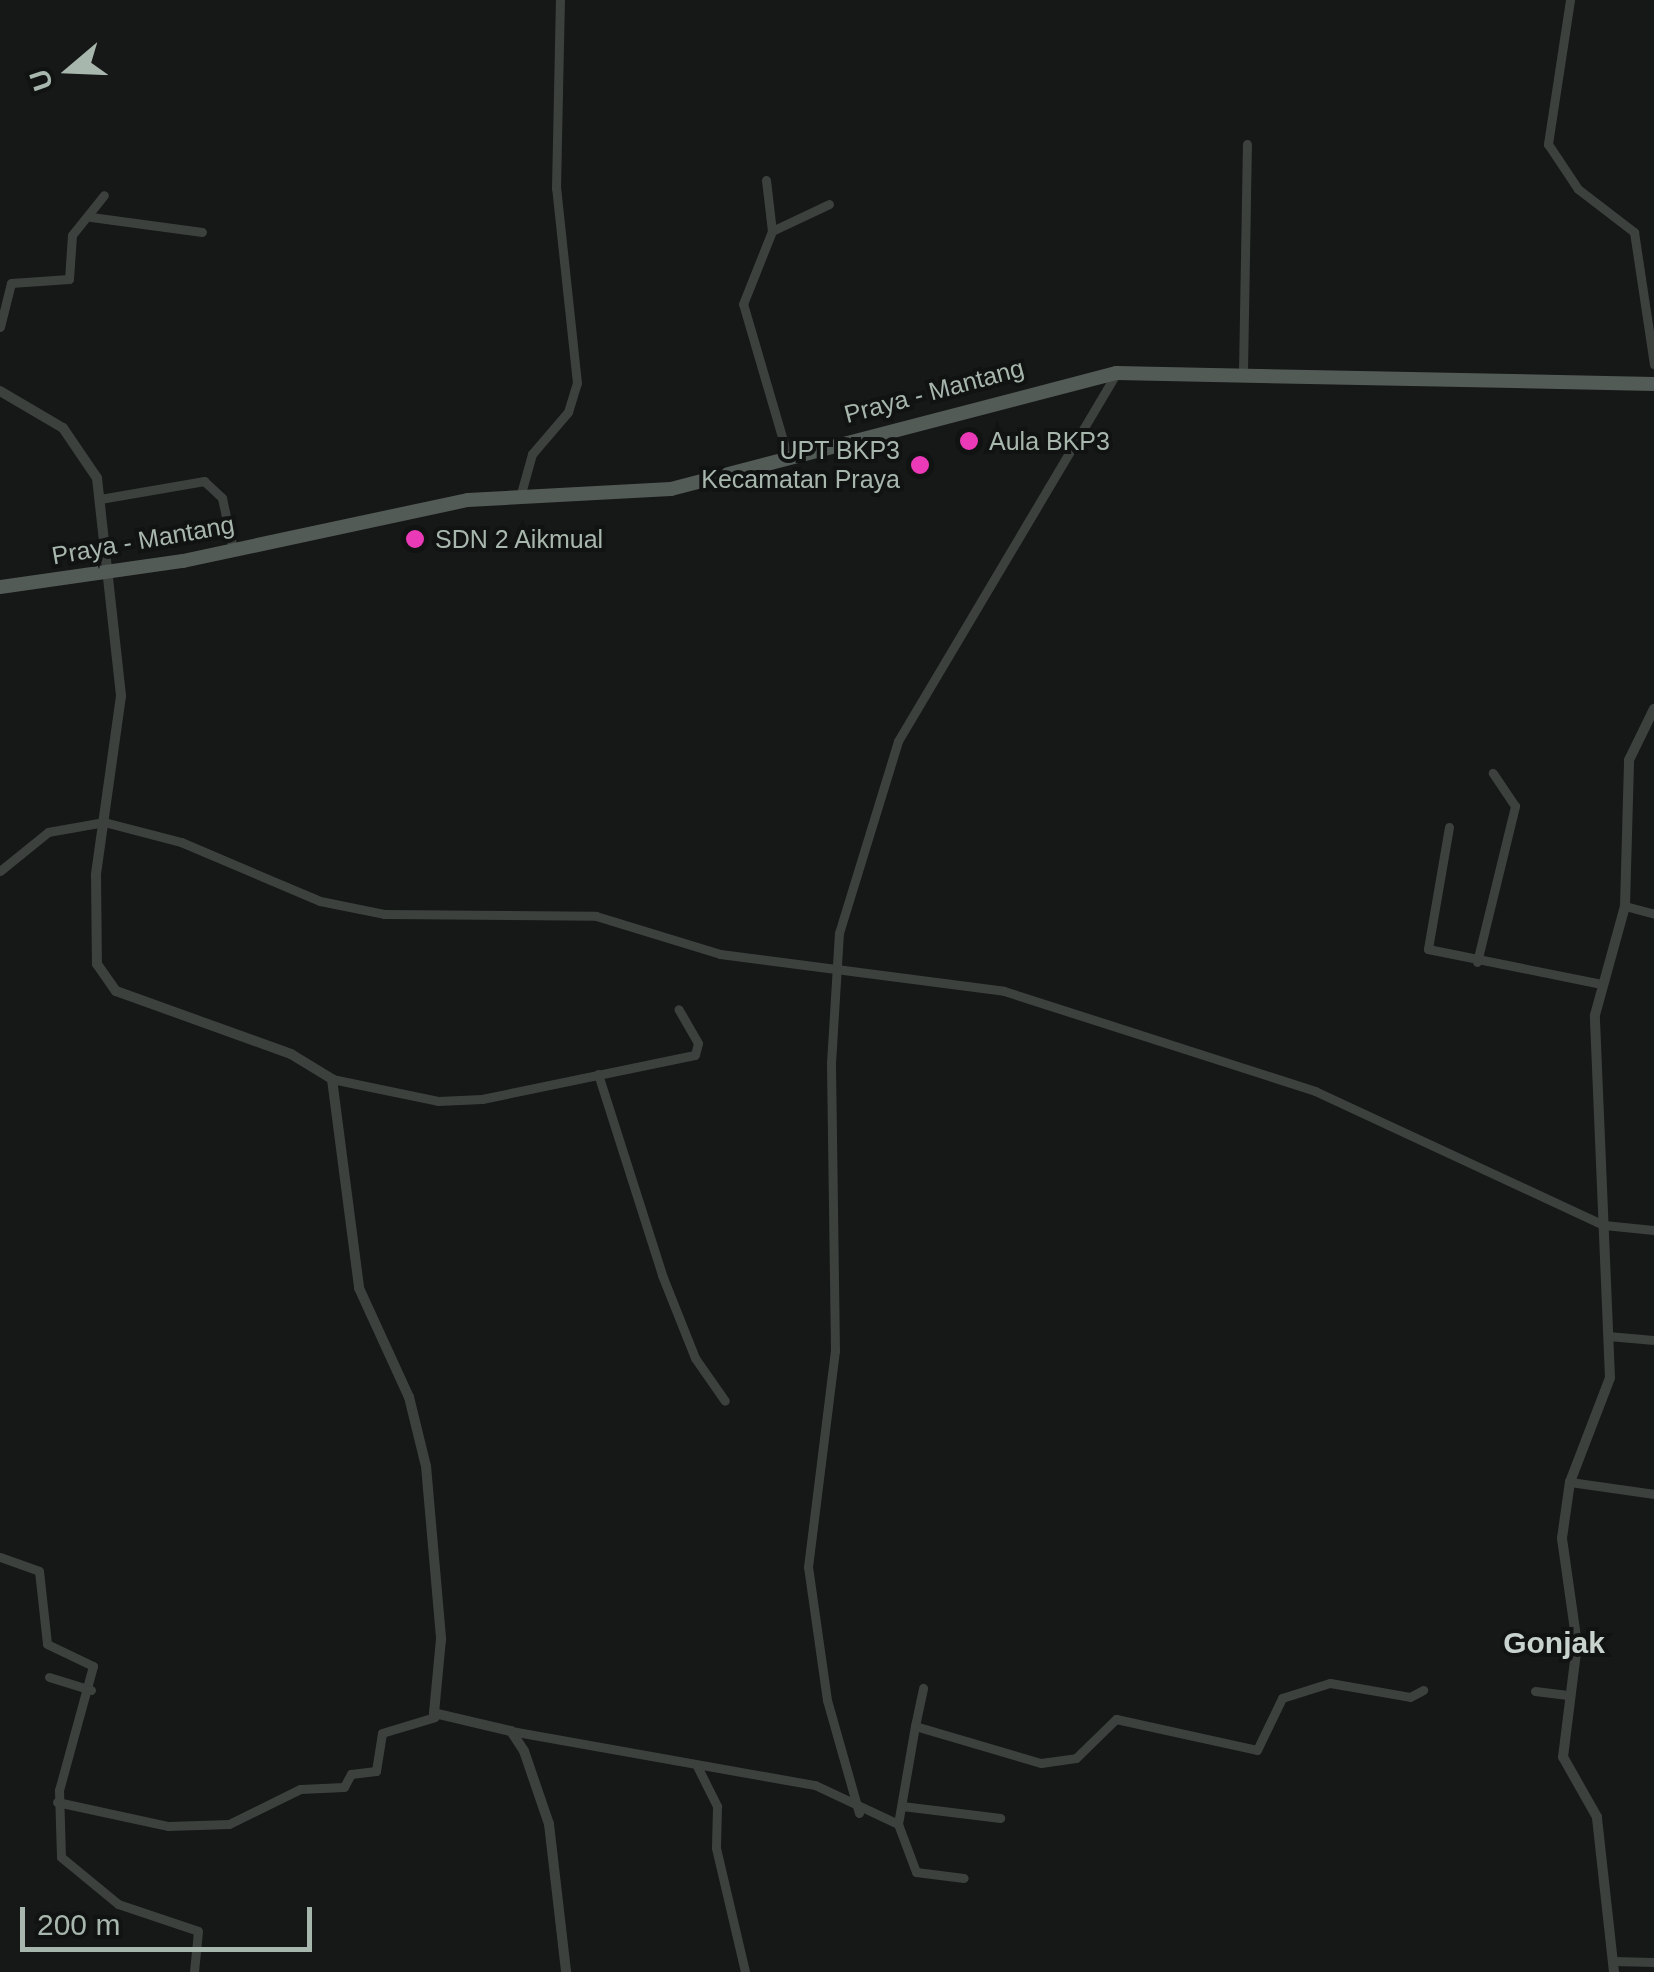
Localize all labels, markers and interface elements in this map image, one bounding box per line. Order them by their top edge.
north arrow [20,20,120,120]
text: U [23,65,59,95]
street label: Praya - Mantang [841,353,1027,429]
place label: Aula BKP3 [989,426,1110,456]
marker: Aula BKP3 [958,430,980,452]
place label: UPT BKP3 Kecamatan Praya [701,436,900,495]
marker: UPT BKP3 Kecamatan Praya [909,454,931,476]
street label: Praya - Mantang [49,509,237,571]
place label: SDN 2 Aikmual [435,524,604,554]
marker: SDN 2 Aikmual [404,528,426,550]
district label: Gonjak [1503,1625,1605,1661]
scale bar [25,1887,318,1949]
text: 200 m [37,1908,120,1941]

